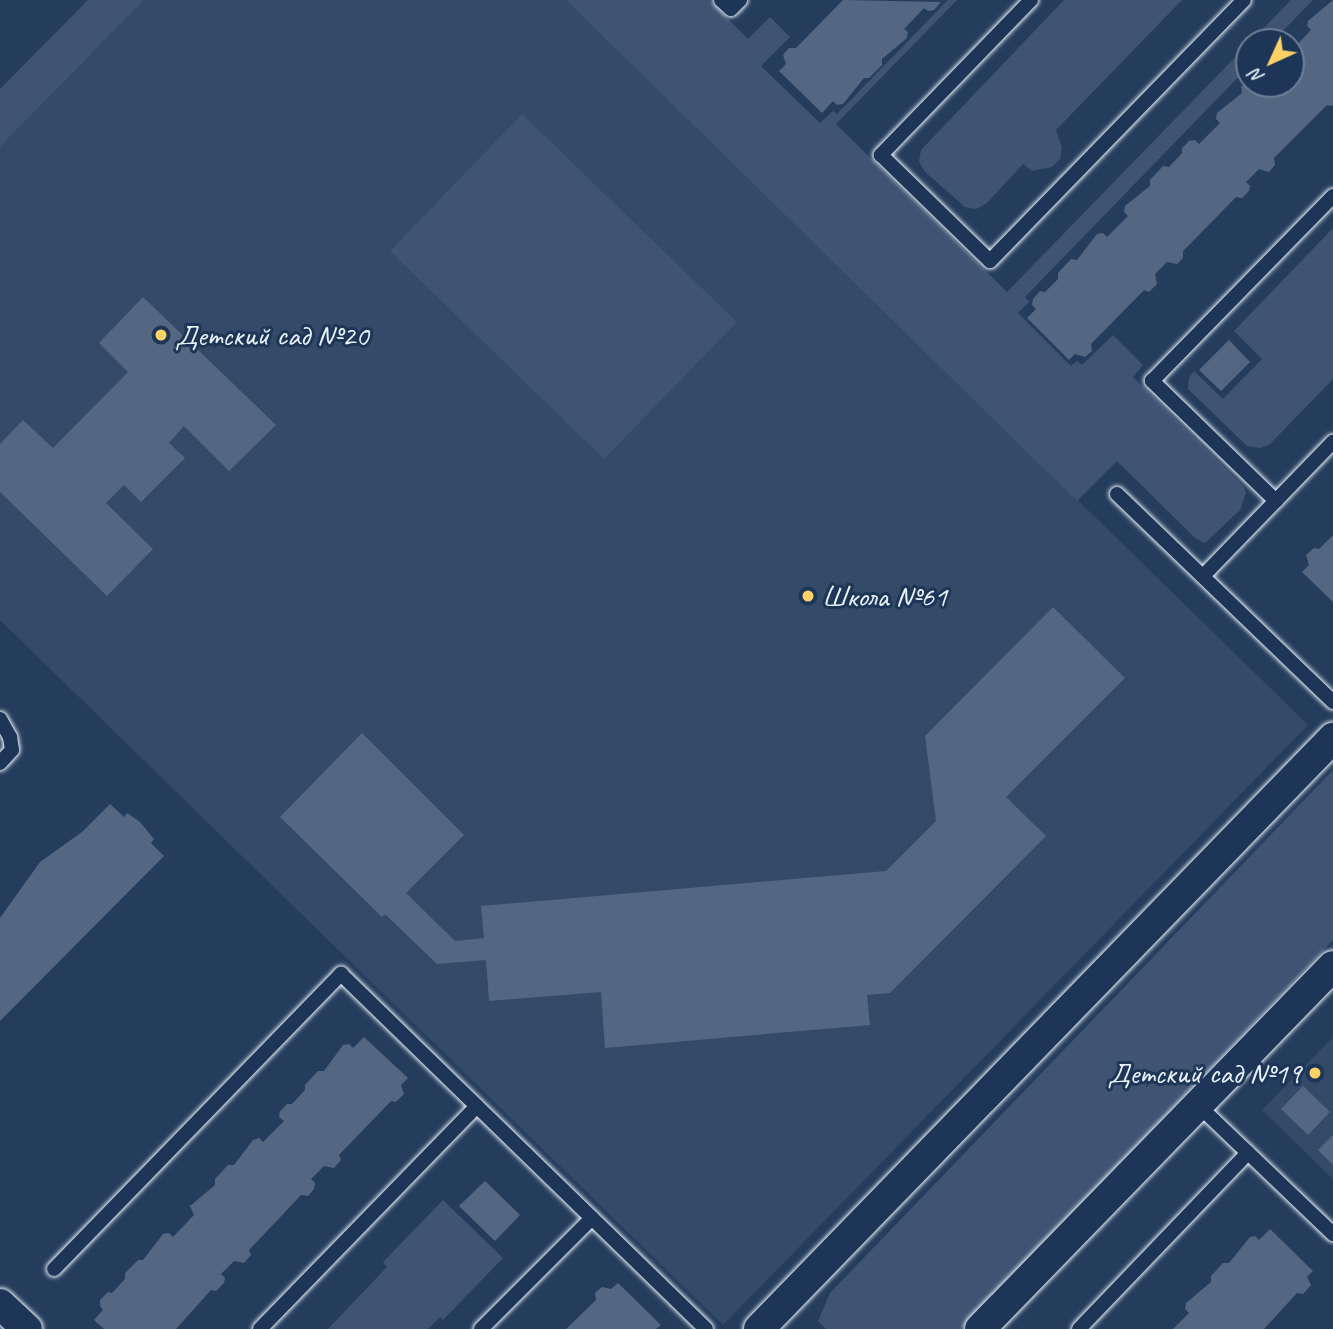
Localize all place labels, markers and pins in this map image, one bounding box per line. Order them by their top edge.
place label: Детский сад №20 [175,317,369,353]
marker: Детский сад №20 [153,327,169,343]
place label: Школа №61 [822,578,947,614]
marker: Школа №61 [800,588,816,604]
place label: Детский сад №19 [1107,1055,1301,1091]
marker: Детский сад №19 [1307,1065,1323,1081]

